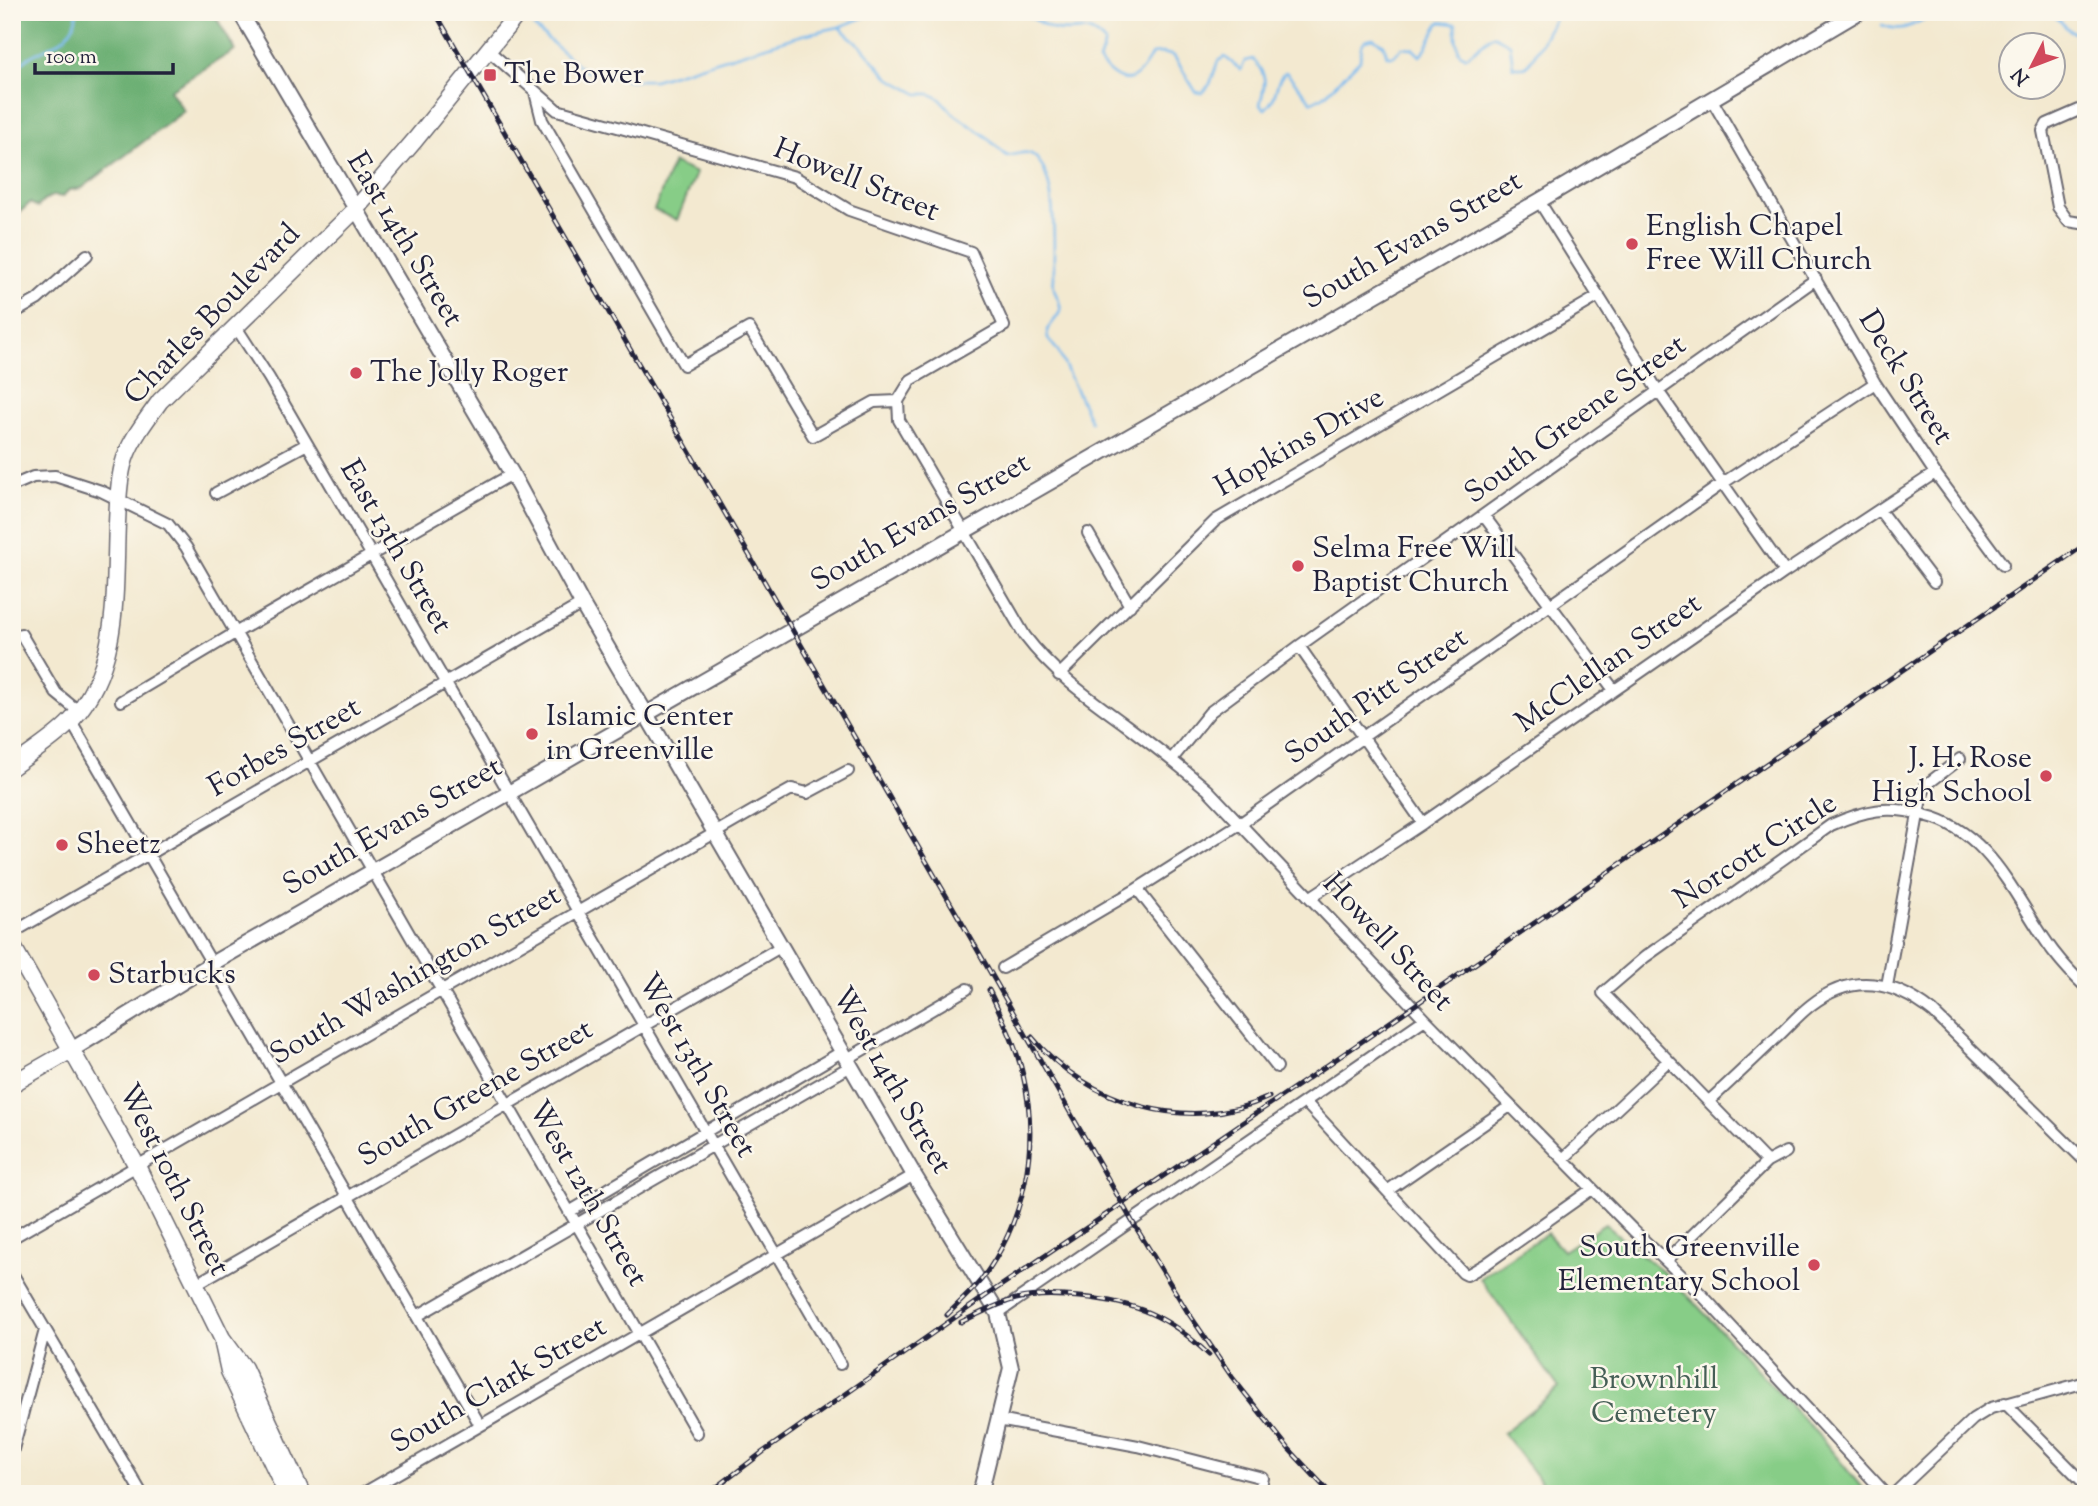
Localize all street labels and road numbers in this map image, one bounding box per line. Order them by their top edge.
street label: Howell Street [767,128,945,234]
street label: East 14th Street [335,144,473,336]
street label: South Evans Street [1295,161,1531,321]
street label: Charles Boulevard [115,214,311,416]
street label: Deck Street [1847,302,1963,454]
street label: South Greene Street [1456,325,1696,515]
street label: Hopkins Drive [1207,377,1393,509]
street label: South Evans Street [803,443,1039,603]
street label: East 13th Street [328,452,462,642]
street label: McClellan Street [1507,584,1711,744]
street label: South Pitt Street [1277,618,1477,776]
street label: Forbes Street [201,687,369,809]
street label: South Evans Street [275,747,511,907]
street label: Norcott Circle [1666,783,1846,921]
street label: Howell Street [1312,864,1462,1022]
street label: South Washington Street [263,875,569,1077]
street label: West 13th Street [626,966,766,1166]
street label: West 14th Street [820,979,962,1183]
street label: South Greene Street [351,1009,601,1179]
street label: West 10th Street [106,1077,240,1283]
street label: West 12th Street [516,1093,658,1295]
street label: South Clark Street [383,1307,615,1465]

